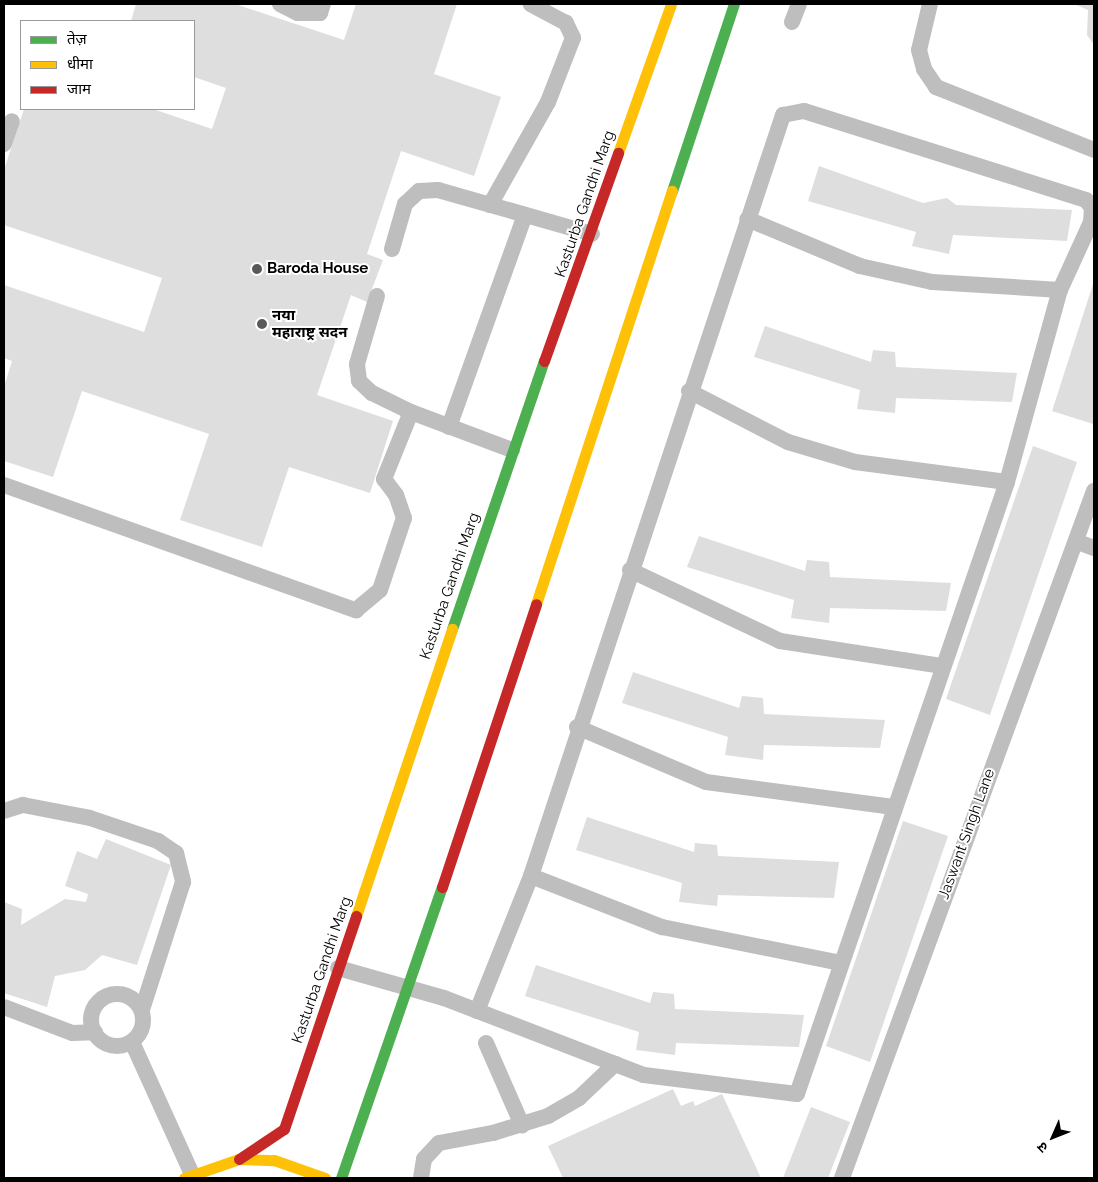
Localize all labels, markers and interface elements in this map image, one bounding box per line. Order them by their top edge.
legend [20,20,195,110]
text: तेज़ [67,30,87,48]
text: धीमा [67,55,93,73]
text: जाम [67,80,91,98]
street label: Kasturba Gandhi Marg [551,128,619,280]
place label: Baroda House [267,260,368,278]
marker: Baroda House [251,263,263,275]
place label: नया महाराष्ट्र सदन [272,306,347,341]
marker: नया महाराष्ट्र सदन [256,318,268,330]
street label: Kasturba Gandhi Marg [416,510,484,662]
street label: Jaswant Singh Lane [935,766,999,902]
street label: Kasturba Gandhi Marg [288,894,356,1046]
north arrow [1028,1112,1078,1162]
text: उ [1034,1139,1051,1156]

